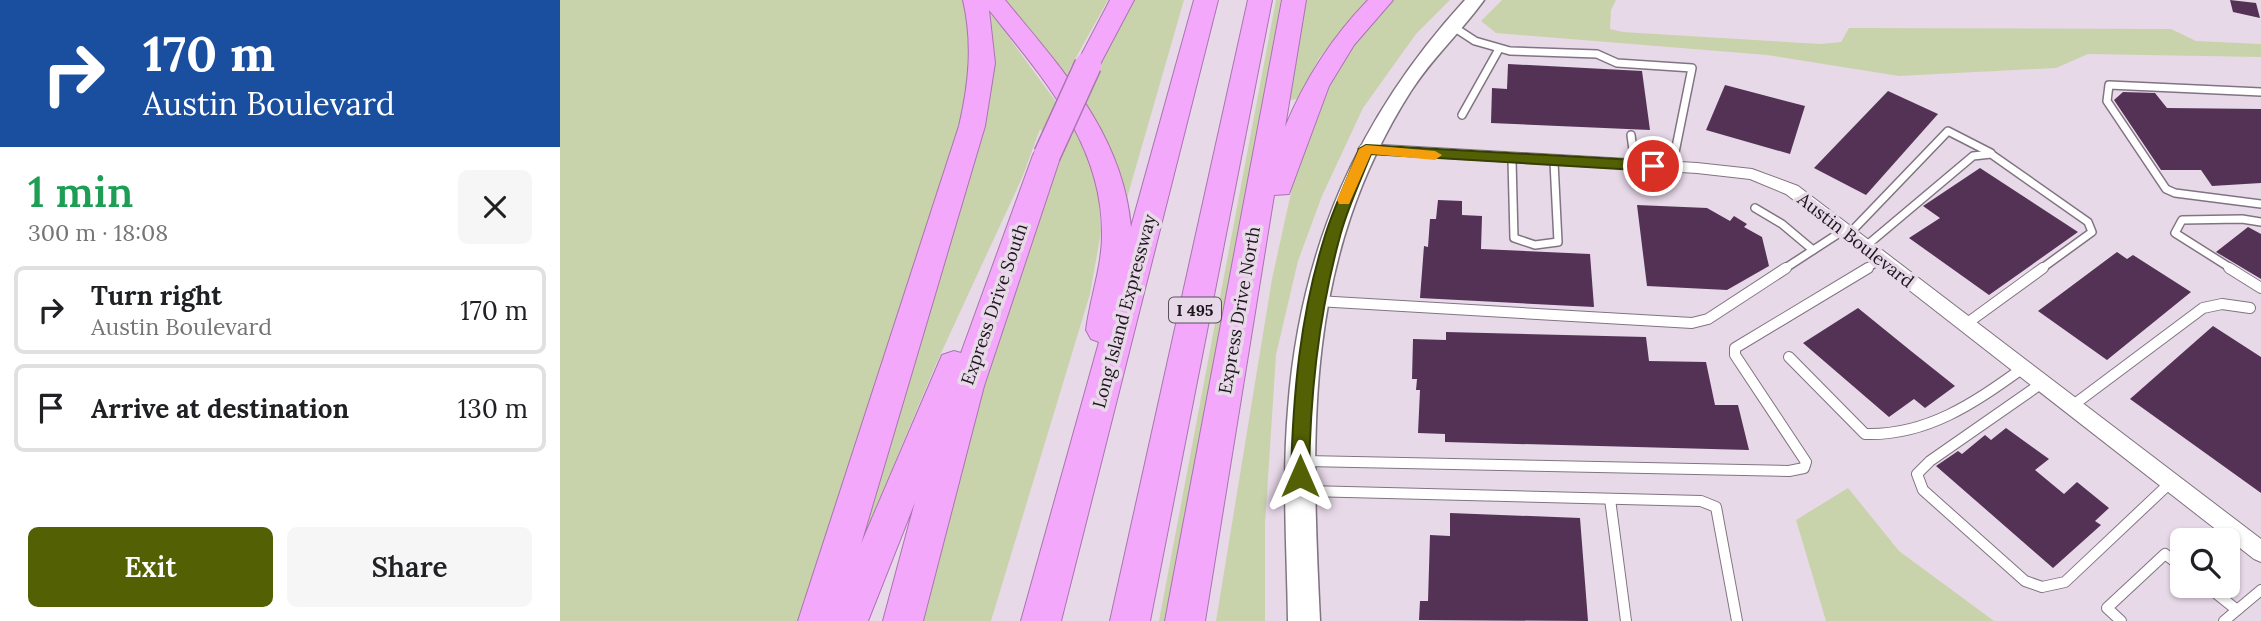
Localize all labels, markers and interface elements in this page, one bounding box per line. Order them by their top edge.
text: 170 m [143,22,275,84]
icon: right [28,28,119,119]
text: Austin Boulevard [143,83,395,124]
pin [1623,136,1683,196]
icon: arrive [1634,147,1672,185]
text: 1 min [28,165,133,219]
button: close [458,170,532,244]
street label: Austin Boulevard [1792,187,1919,293]
street label: Long Island Expressway [1087,211,1161,410]
text: 300 m · 18:08 [28,218,168,247]
street label: Express Drive South [956,220,1033,388]
street label: Express Drive North [1213,224,1265,396]
text: Turn right [91,279,222,312]
icon: right [32,291,70,329]
text: 170 m [460,294,528,327]
road number: I 495 [1169,298,1221,322]
text: Austin Boulevard [91,312,272,341]
icon: arrive [32,389,70,427]
text: Arrive at destination [91,392,349,425]
text: 130 m [458,392,528,425]
position arrow [1263,439,1337,513]
button: Exit [28,527,273,607]
button: Share [287,527,532,607]
map controls [2170,528,2240,598]
button: search [2170,528,2240,598]

